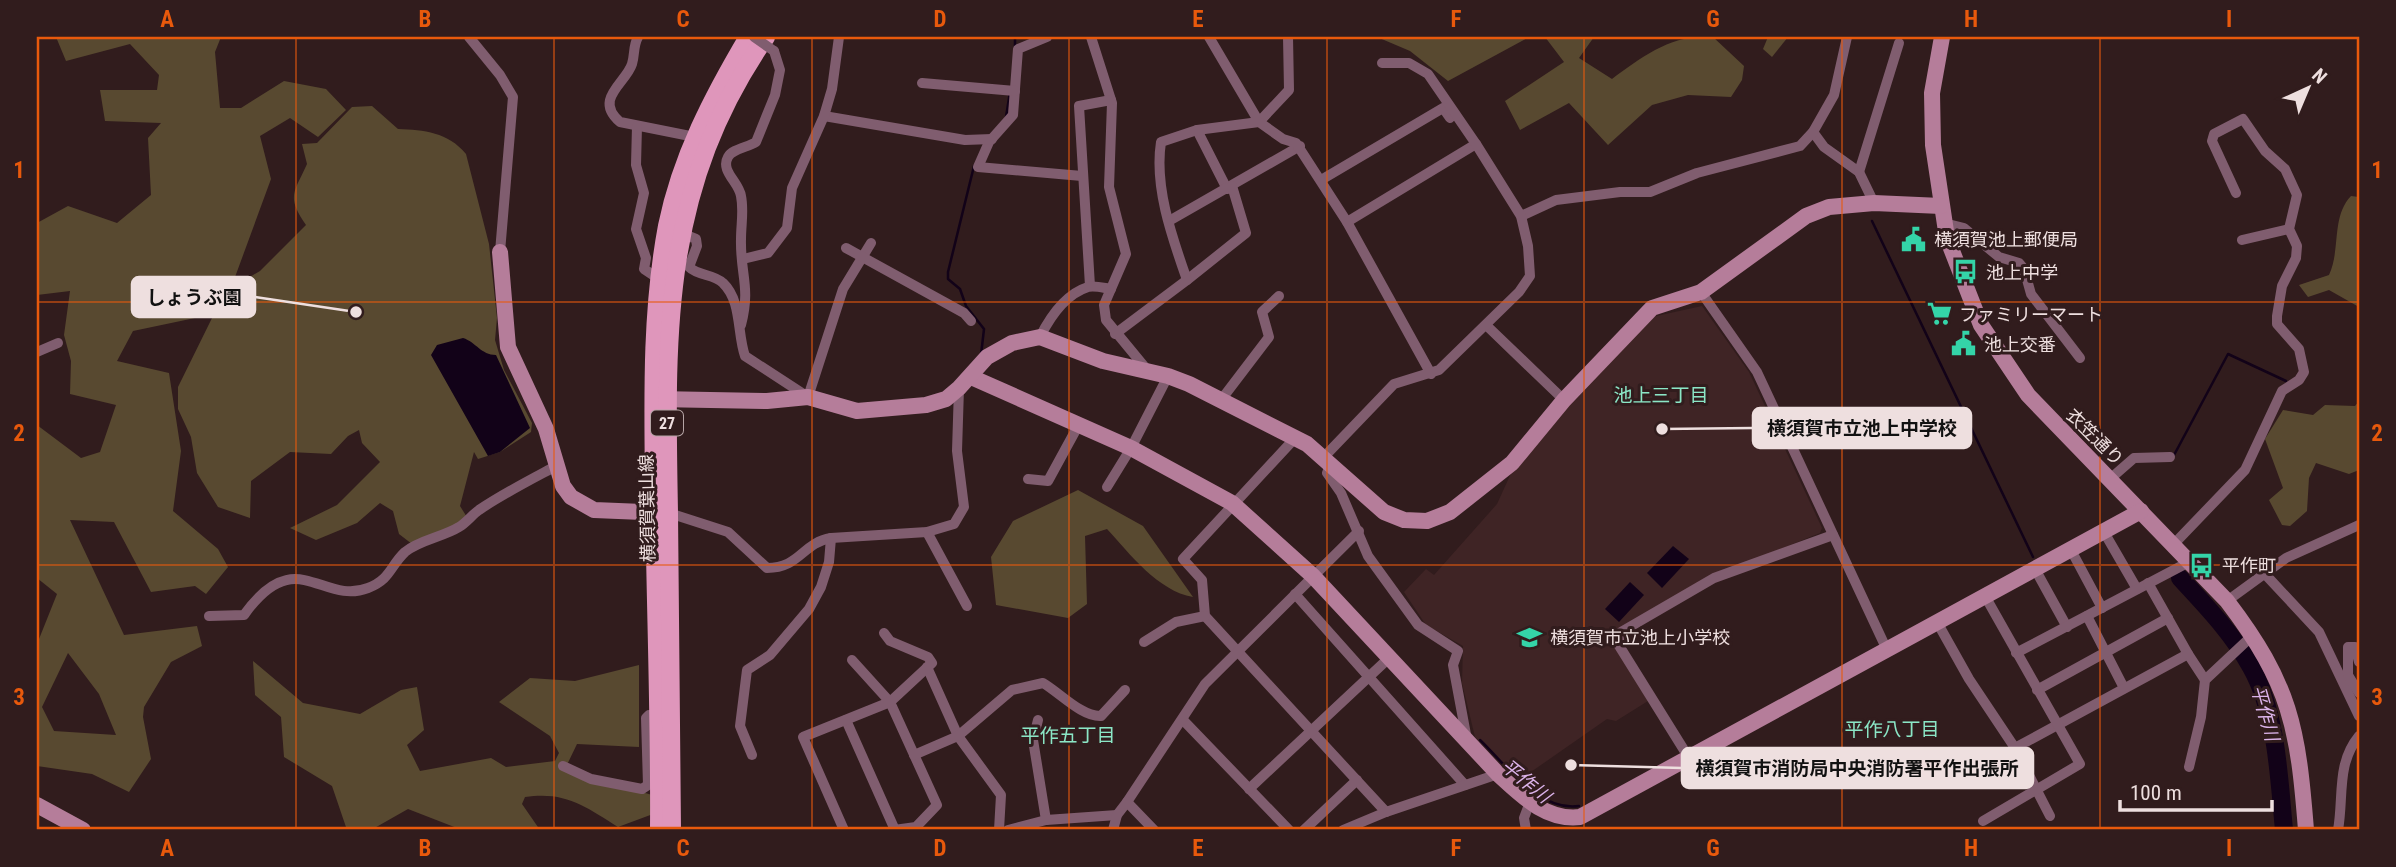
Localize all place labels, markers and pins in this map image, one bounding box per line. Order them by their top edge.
public building icon: 横須賀池上郵便局 [1900,225,1928,253]
place label: 横須賀池上郵便局 [1934,229,2078,250]
bus stop icon: 池上中学 [1952,258,1980,286]
place label: 池上中学 [1986,262,2058,283]
callout: しょうぶ園 [132,277,255,317]
supermarket icon: ファミリーマート [1925,300,1953,328]
place label: ファミリーマート [1959,304,2103,325]
public building icon: 池上交番 [1950,330,1978,358]
place label: 池上交番 [1984,334,2056,355]
callout: 横須賀市立池上中学校 [1753,408,1971,448]
bus stop icon: 平作町 [2188,551,2216,579]
place label: 平作町 [2222,555,2276,576]
school or university icon: 横須賀市立池上小学校 [1516,623,1544,651]
place label: 横須賀市立池上小学校 [1550,627,1730,648]
callout: 横須賀市消防局中央消防署平作出張所 [1682,748,2033,788]

